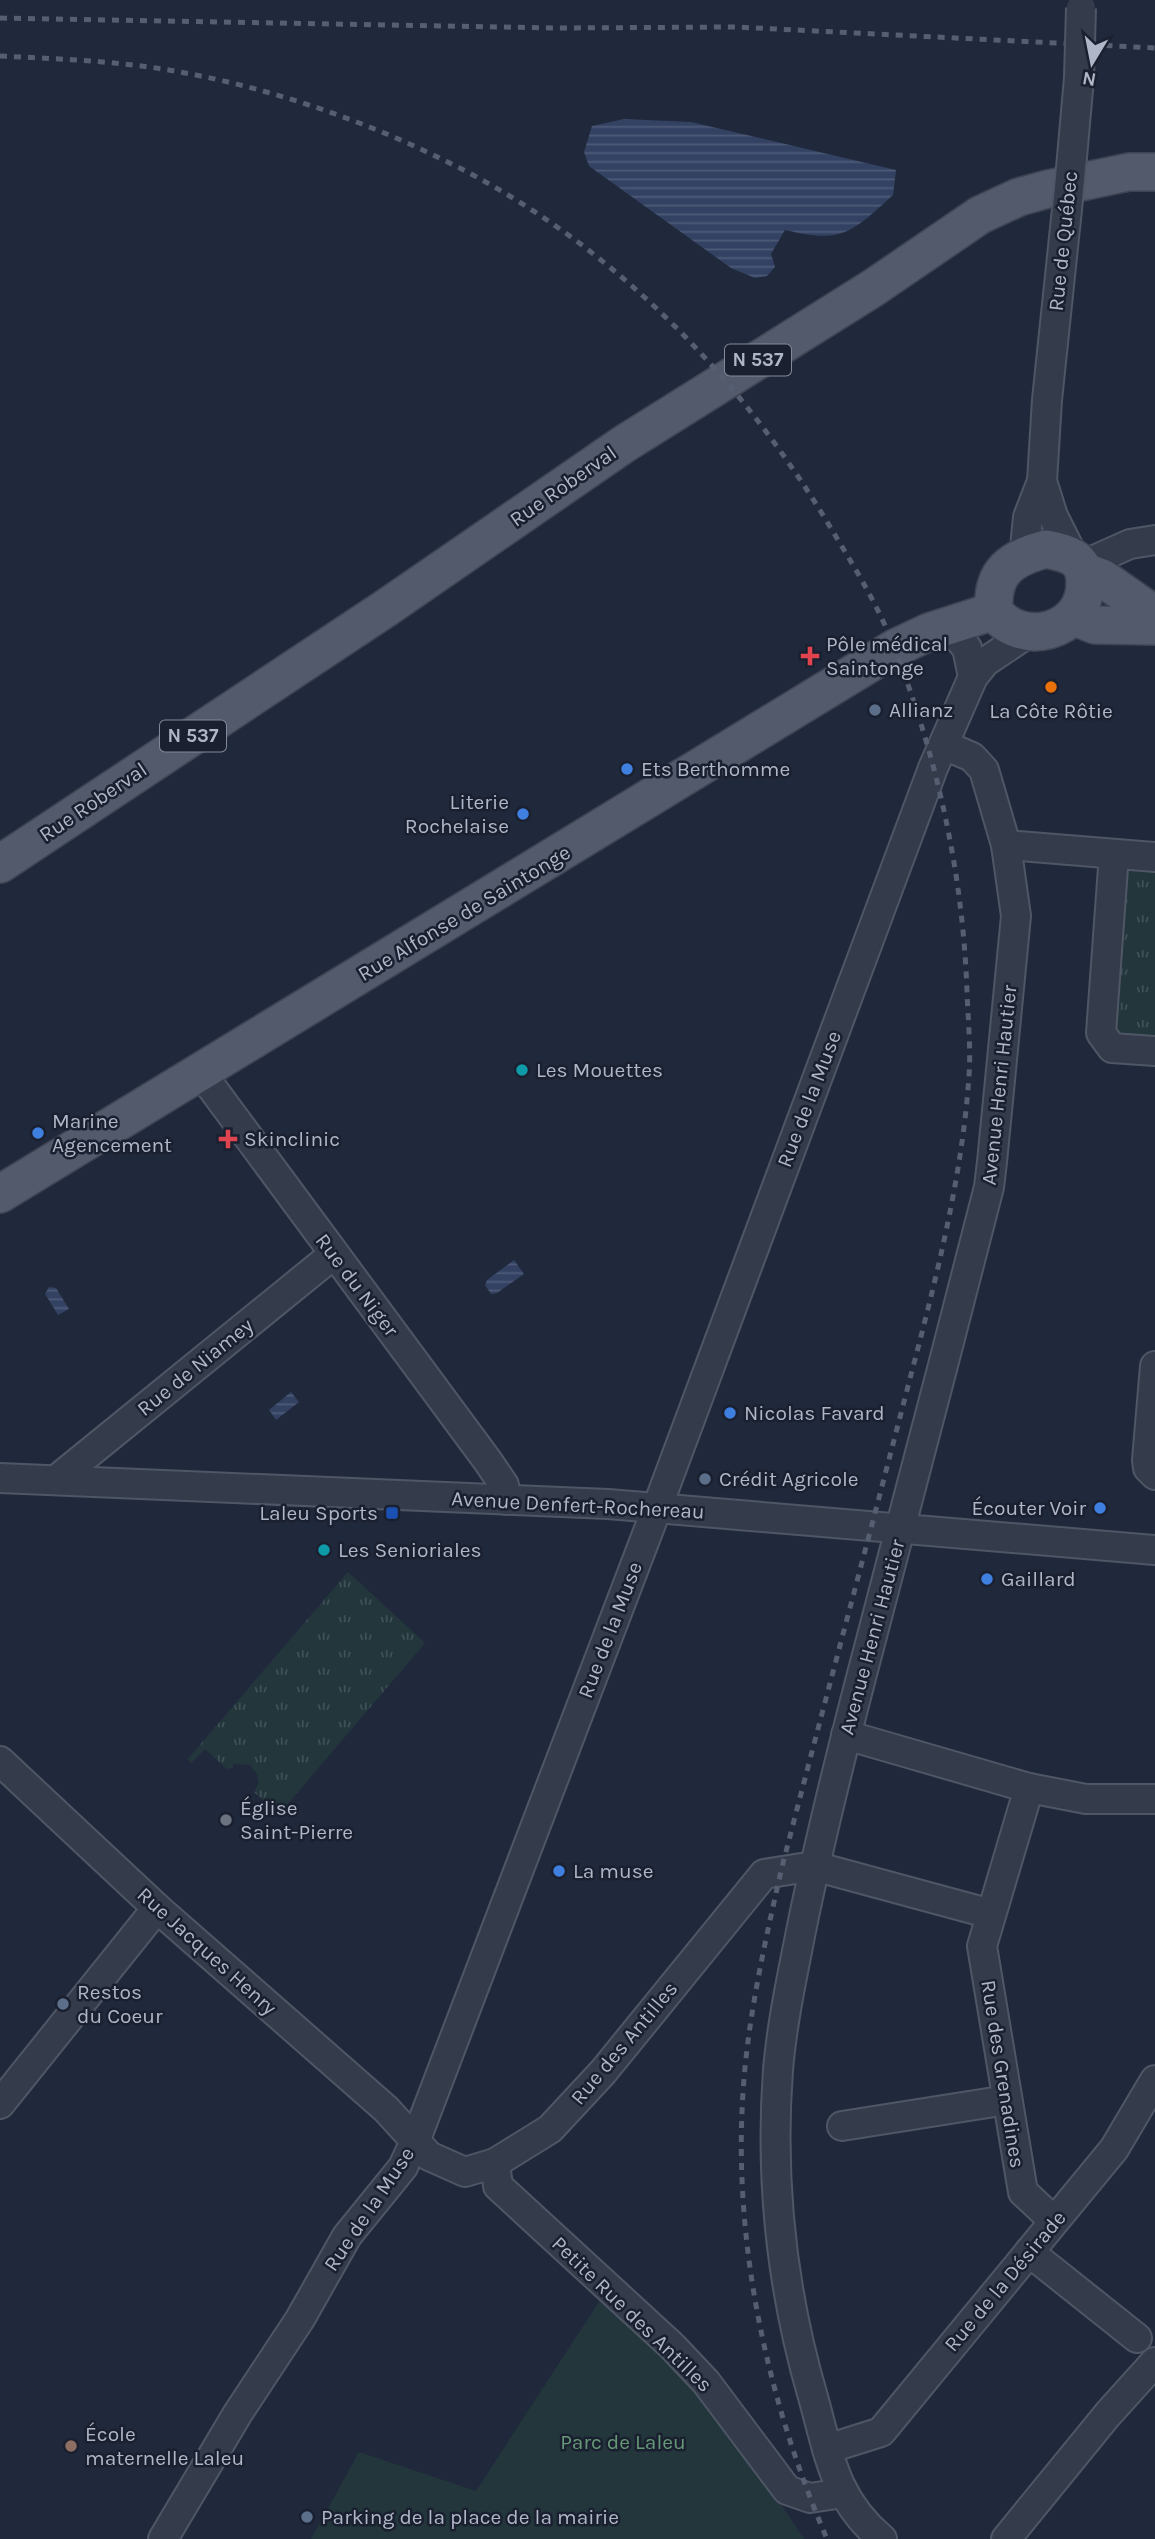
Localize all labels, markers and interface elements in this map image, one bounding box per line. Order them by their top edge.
north arrow [1057,28,1127,98]
text: N [1081,67,1098,91]
street label: Rue de Québec [1044,170,1082,312]
road number: N 537 [725,344,791,376]
street label: Rue Roberval [505,440,621,532]
place label: Pôle médical Saintonge [826,632,948,680]
marker: Pôle médical Saintonge [800,646,820,666]
marker: La Côte Rôtie [1043,679,1059,695]
place label: Allianz [889,698,953,722]
place label: La Côte Rôtie [989,699,1113,723]
marker: Allianz [867,702,883,718]
road number: N 537 [160,720,226,751]
street label: Rue Roberval [35,757,151,847]
place label: Ets Berthomme [641,757,790,781]
marker: Ets Berthomme [619,761,635,777]
place label: Literie Rochelaise [405,790,509,838]
marker: Literie Rochelaise [515,806,531,822]
street label: Rue Alfonse de Saintonge [353,840,575,986]
street label: Avenue Henri Hautier [977,983,1021,1186]
street label: Rue de la Muse [772,1027,846,1171]
place label: Les Mouettes [536,1058,663,1082]
marker: Les Mouettes [514,1062,530,1078]
place label: Marine Agencement [52,1109,172,1157]
marker: Marine Agencement [30,1125,46,1141]
place label: Skinclinic [244,1127,340,1151]
marker: Skinclinic [218,1129,238,1149]
street label: Rue du Niger [311,1229,404,1341]
street label: Rue de Niamey [132,1313,258,1421]
place label: Nicolas Favard [744,1401,885,1425]
marker: Nicolas Favard [722,1405,738,1421]
place label: Crédit Agricole [719,1467,859,1491]
marker: Crédit Agricole [697,1471,713,1487]
street label: Avenue Denfert-Rochereau [451,1486,705,1524]
place label: Écouter Voir [971,1496,1086,1520]
marker: Écouter Voir [1092,1500,1108,1516]
place label: Laleu Sports [259,1501,378,1525]
marker: Laleu Sports [384,1505,400,1521]
street label: Avenue Henri Hautier [834,1536,910,1737]
place label: Les Senioriales [338,1538,482,1562]
marker: Les Senioriales [316,1542,332,1558]
street label: Rue de la Muse [573,1558,647,1702]
place label: Gaillard [1001,1567,1076,1591]
marker: Gaillard [979,1571,995,1587]
place label: Église Saint-Pierre [240,1796,353,1844]
marker: Église Saint-Pierre [218,1812,234,1828]
place label: La muse [573,1859,654,1883]
marker: La muse [551,1863,567,1879]
street label: Rue Jacques Henry [132,1882,282,2020]
street label: Rue des Antilles [566,1977,682,2109]
street label: Rue des Grenadines [976,1978,1030,2170]
place label: Restos du Coeur [77,1980,163,2028]
marker: Restos du Coeur [55,1996,71,2012]
street label: Rue de la Muse [319,2142,419,2276]
street label: Rue de la Désirade [939,2206,1071,2356]
street label: Petite Rue des Antilles [547,2231,717,2397]
place label: École maternelle Laleu [85,2422,244,2470]
park label: Parc de Laleu [560,2430,686,2454]
marker: École maternelle Laleu [63,2438,79,2454]
place label: Parking de la place de la mairie [321,2505,619,2529]
marker: Parking de la place de la mairie [299,2509,315,2525]

